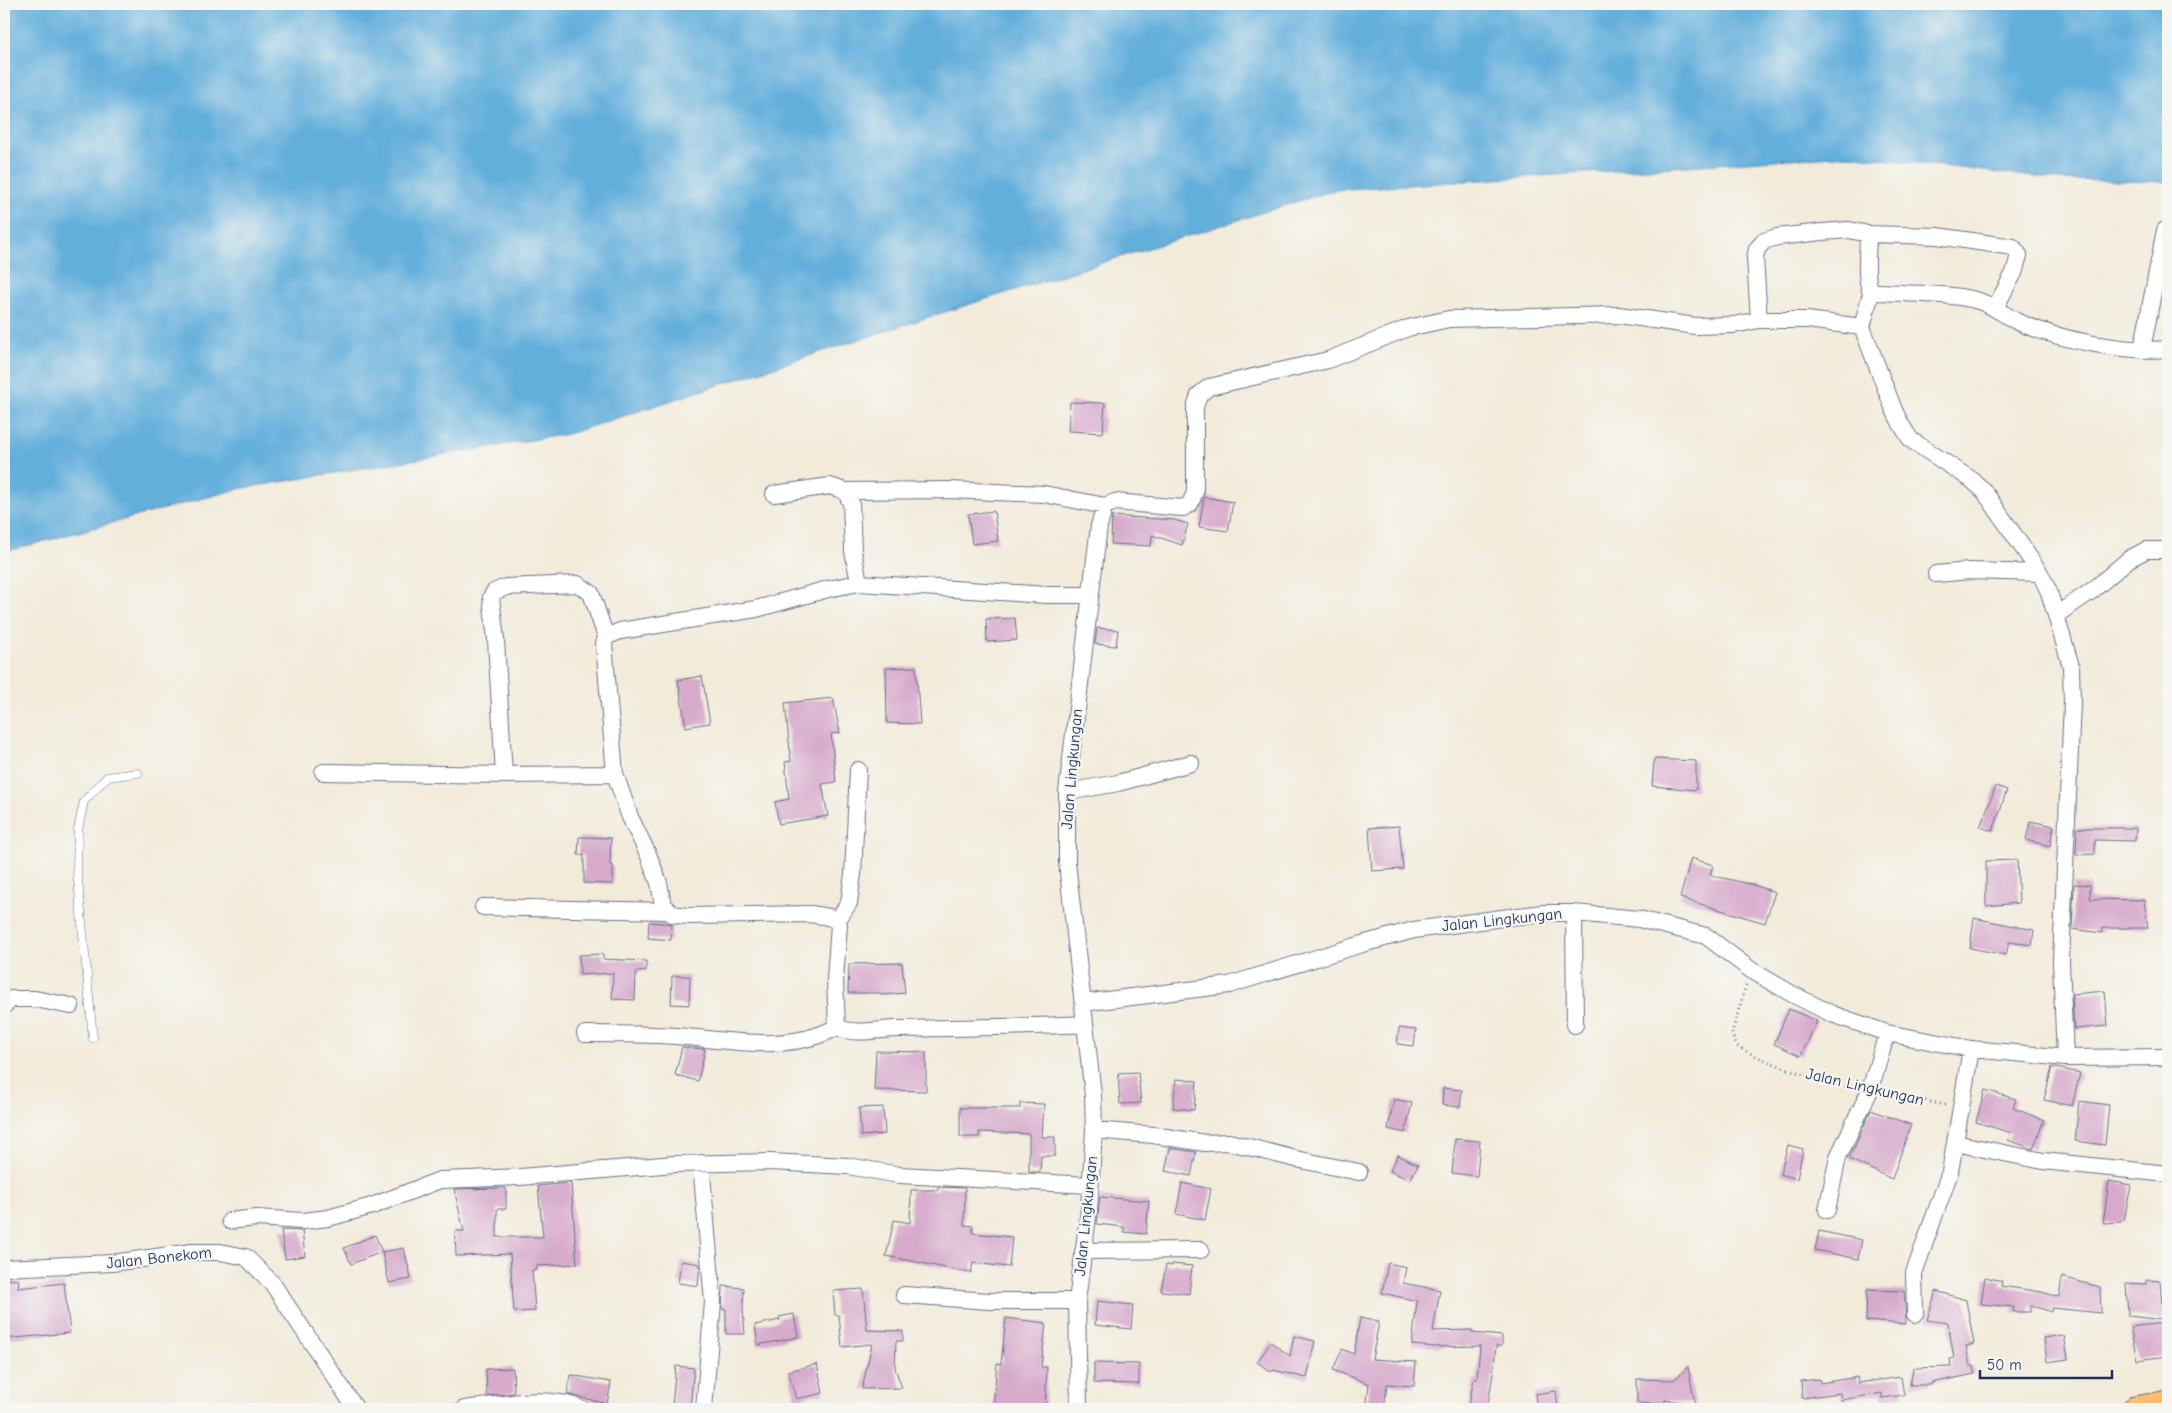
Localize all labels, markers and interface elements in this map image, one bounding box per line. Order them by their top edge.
street label: Jalan Lingkungan [1058,708,1086,830]
street label: Jalan Lingkungan [1441,905,1563,935]
street label: Jalan Lingkungan [1804,1065,1926,1109]
street label: Jalan Lingkungan [1071,1155,1101,1277]
street label: Jalan Bonekom [105,1244,213,1272]
scale bar [1980,1348,2112,1380]
text: 50 m [1987,1356,2022,1374]

